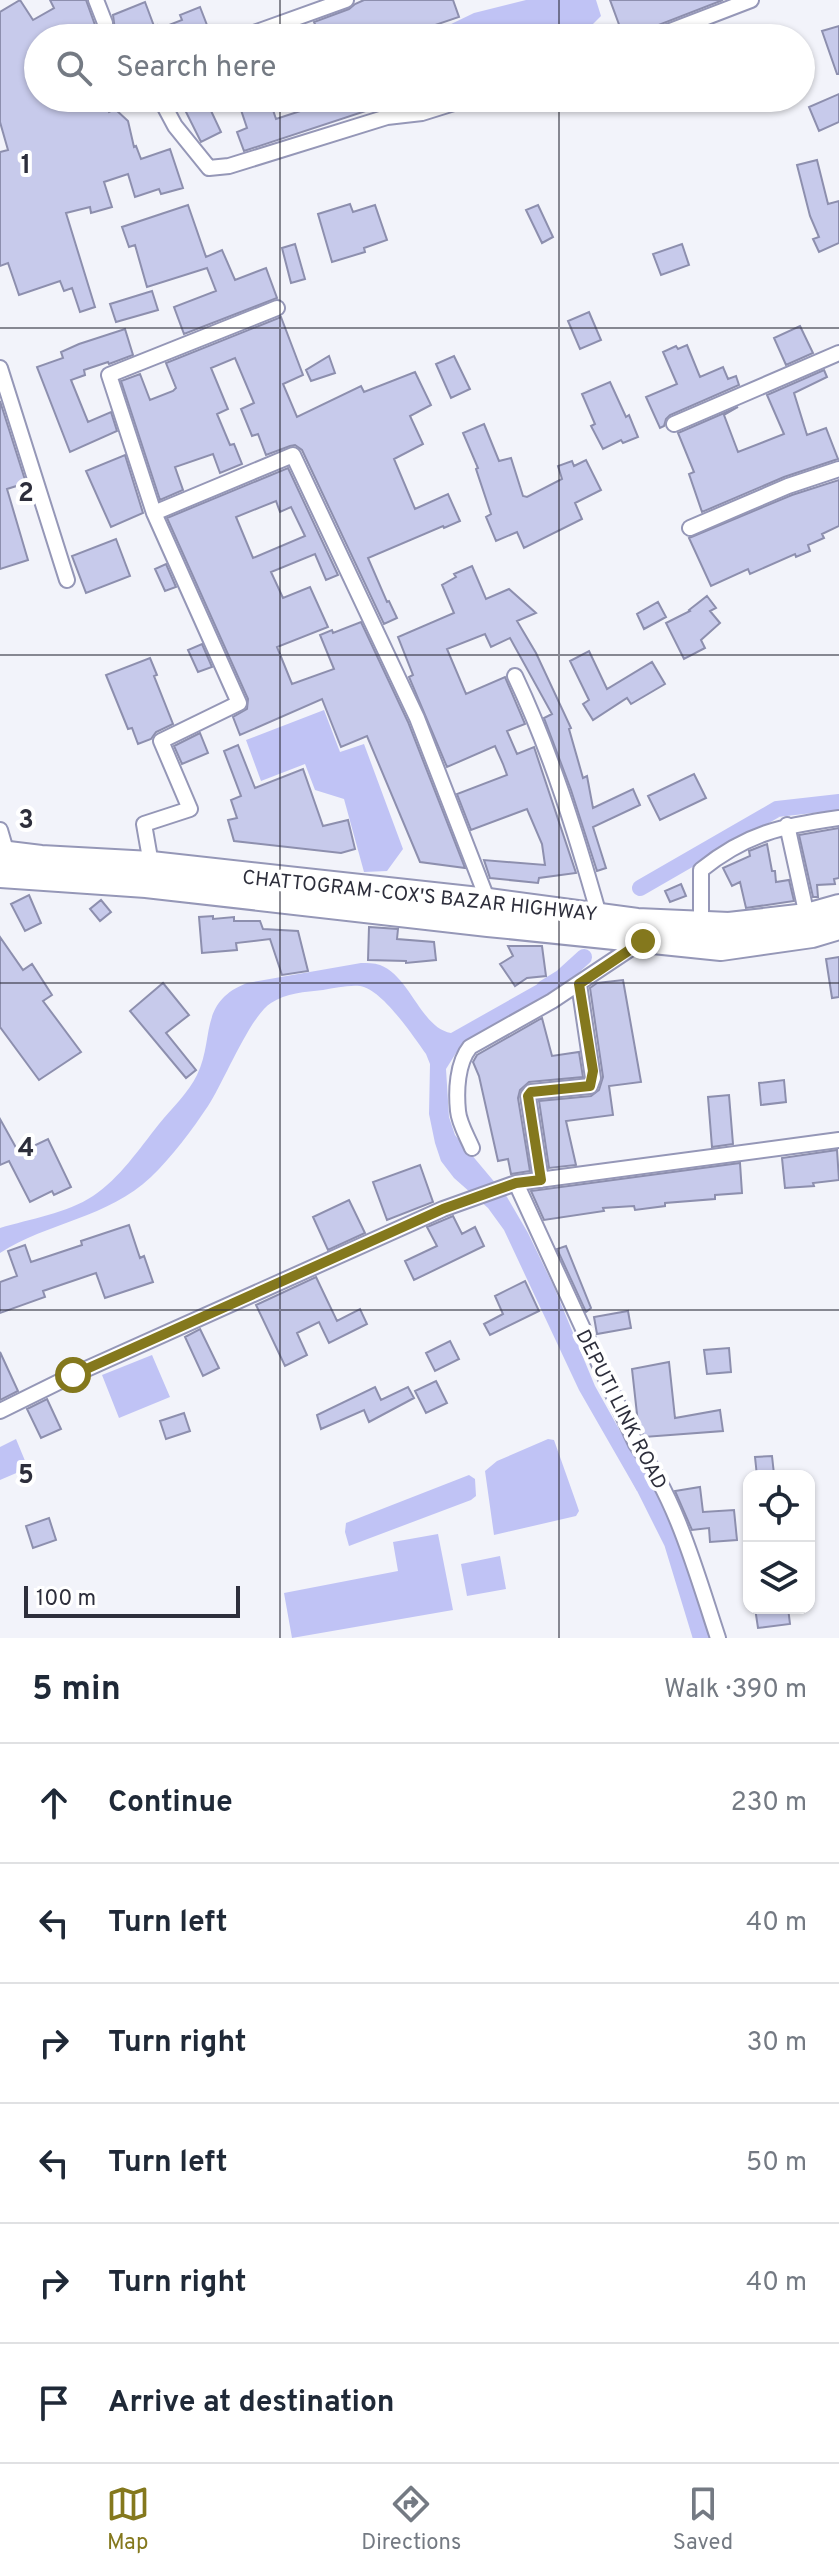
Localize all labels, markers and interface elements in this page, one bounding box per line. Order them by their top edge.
search box [24,24,815,112]
icon: search [52,46,96,90]
text: Search here [116,50,276,87]
text: 1 [21,150,31,183]
text: 2 [18,478,34,511]
text: 3 [18,805,34,838]
street label: CHATTOGRAM-COX'S BAZAR HIGHWAY [241,865,599,929]
route end [625,923,661,959]
text: 4 [18,1133,34,1166]
street label: DEPUTI LINK ROAD [569,1326,672,1494]
route start [55,1357,91,1393]
text: 5 [18,1460,34,1493]
map controls [743,1470,815,1614]
button: locate [743,1470,815,1542]
button: layers [743,1542,815,1614]
scale bar [24,1582,240,1618]
text: 100 m [36,1586,96,1613]
text: 5 min [32,1669,121,1712]
text: Walk · 390 m [664,1674,807,1707]
icon: ahead [32,1781,76,1825]
text: Continue [108,1785,233,1822]
text: 230 m [731,1787,807,1820]
icon: left [32,1901,76,1945]
text: Turn left [108,1905,228,1942]
text: 40 m [746,1907,807,1940]
icon: right [32,2021,76,2065]
text: Turn right [108,2025,246,2062]
text: 30 m [747,2027,807,2060]
icon: left [32,2141,76,2185]
text: Turn left [108,2145,228,2182]
text: 50 m [746,2147,807,2180]
icon: right [32,2261,76,2305]
text: Turn right [108,2265,246,2302]
text: 40 m [746,2267,807,2300]
icon: arrive [32,2381,76,2425]
text: Arrive at destination [108,2385,394,2422]
tab: Map [106,2482,150,2557]
tab: Directions [361,2482,461,2557]
tab: Saved [673,2482,733,2557]

